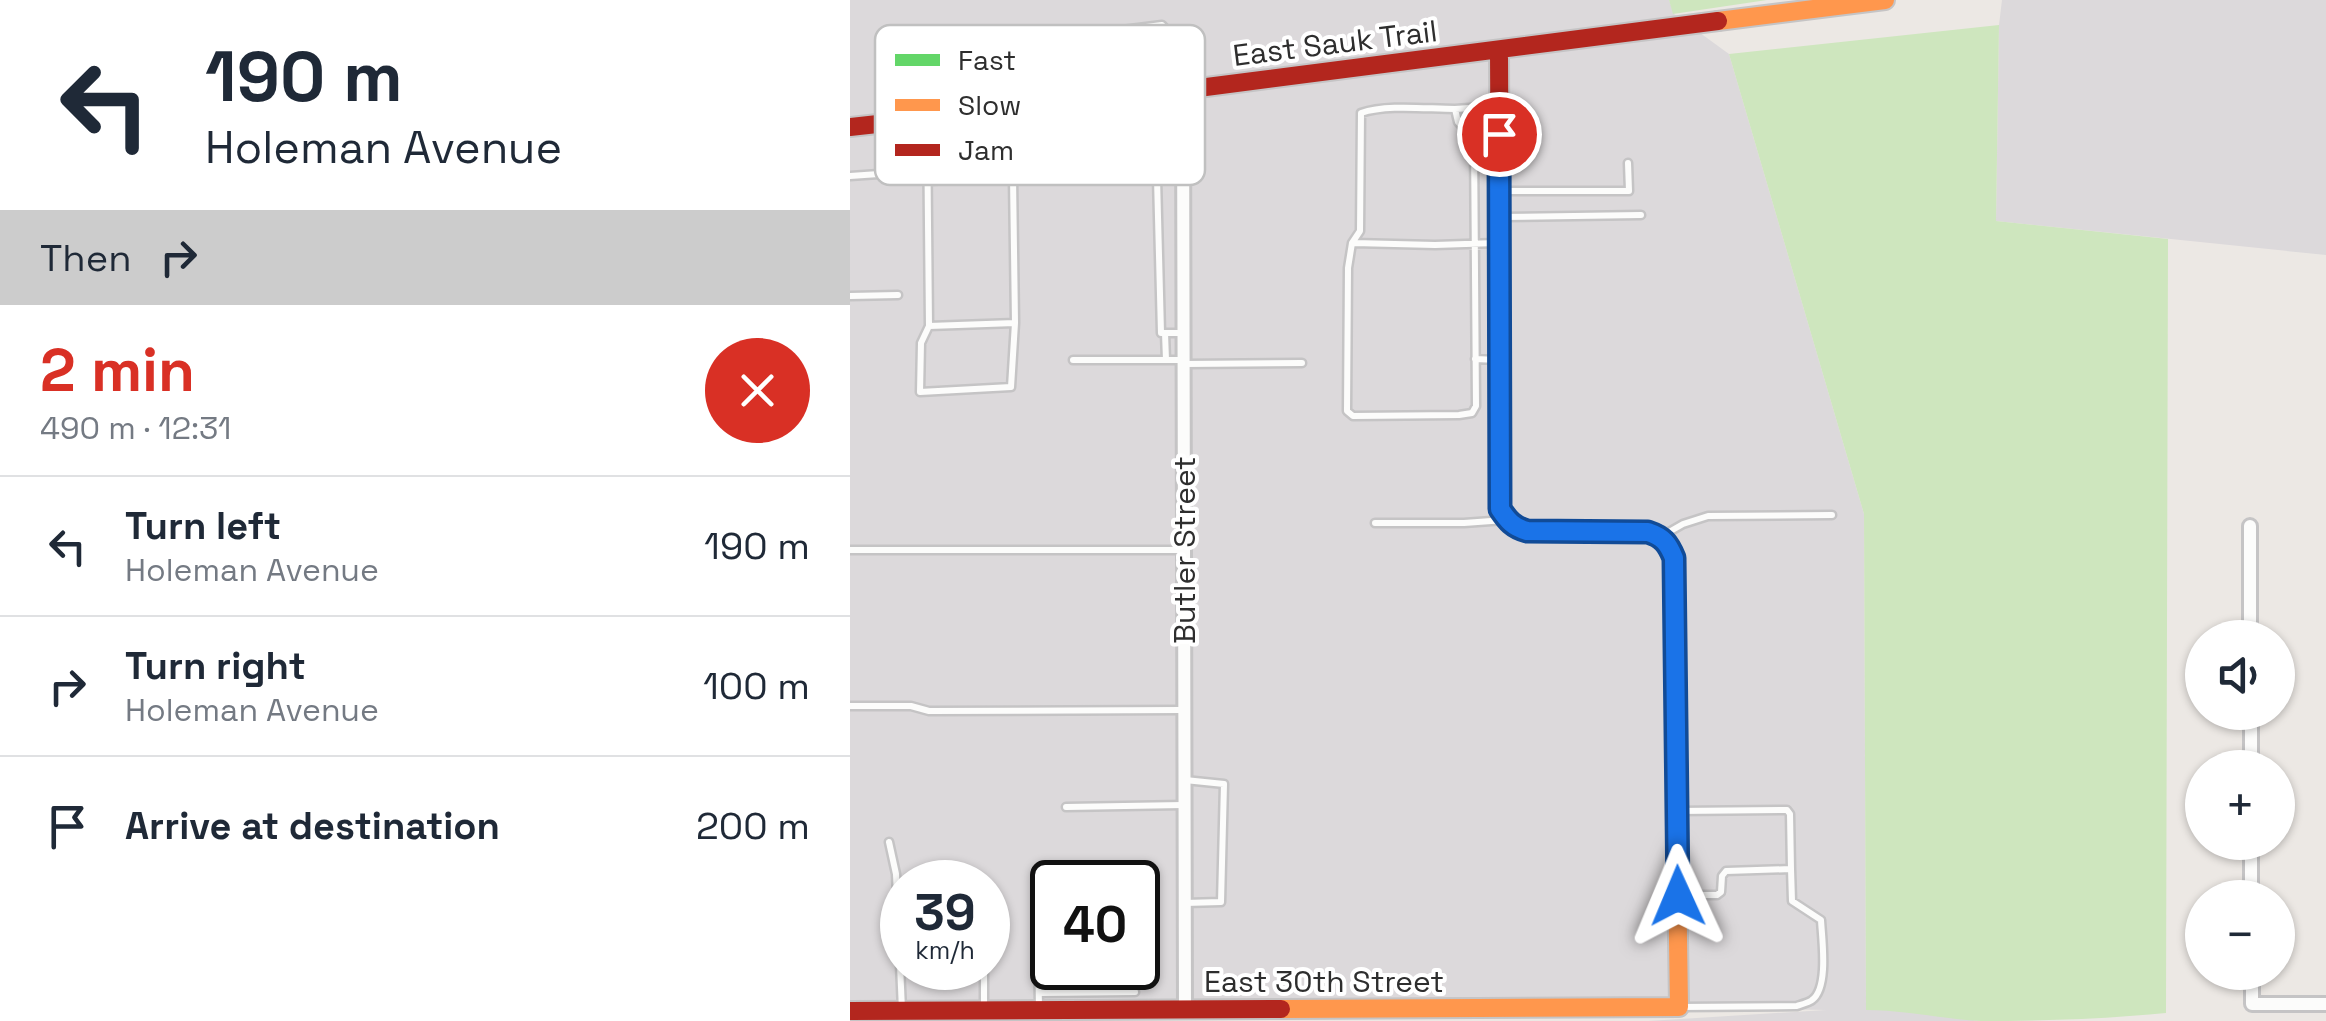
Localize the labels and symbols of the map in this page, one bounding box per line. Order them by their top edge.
street label: East Sauk Trail [1230,11,1440,75]
legend [875,25,1205,185]
text: Fast [958,42,1016,78]
text: Slow [958,87,1021,123]
pin [1457,92,1542,177]
text: Jam [958,132,1014,168]
street label: Butler Street [1165,456,1204,644]
position arrow [1626,844,1730,948]
speed limit sign: 40 [1030,860,1160,990]
street label: East 30th Street [1204,962,1444,1001]

